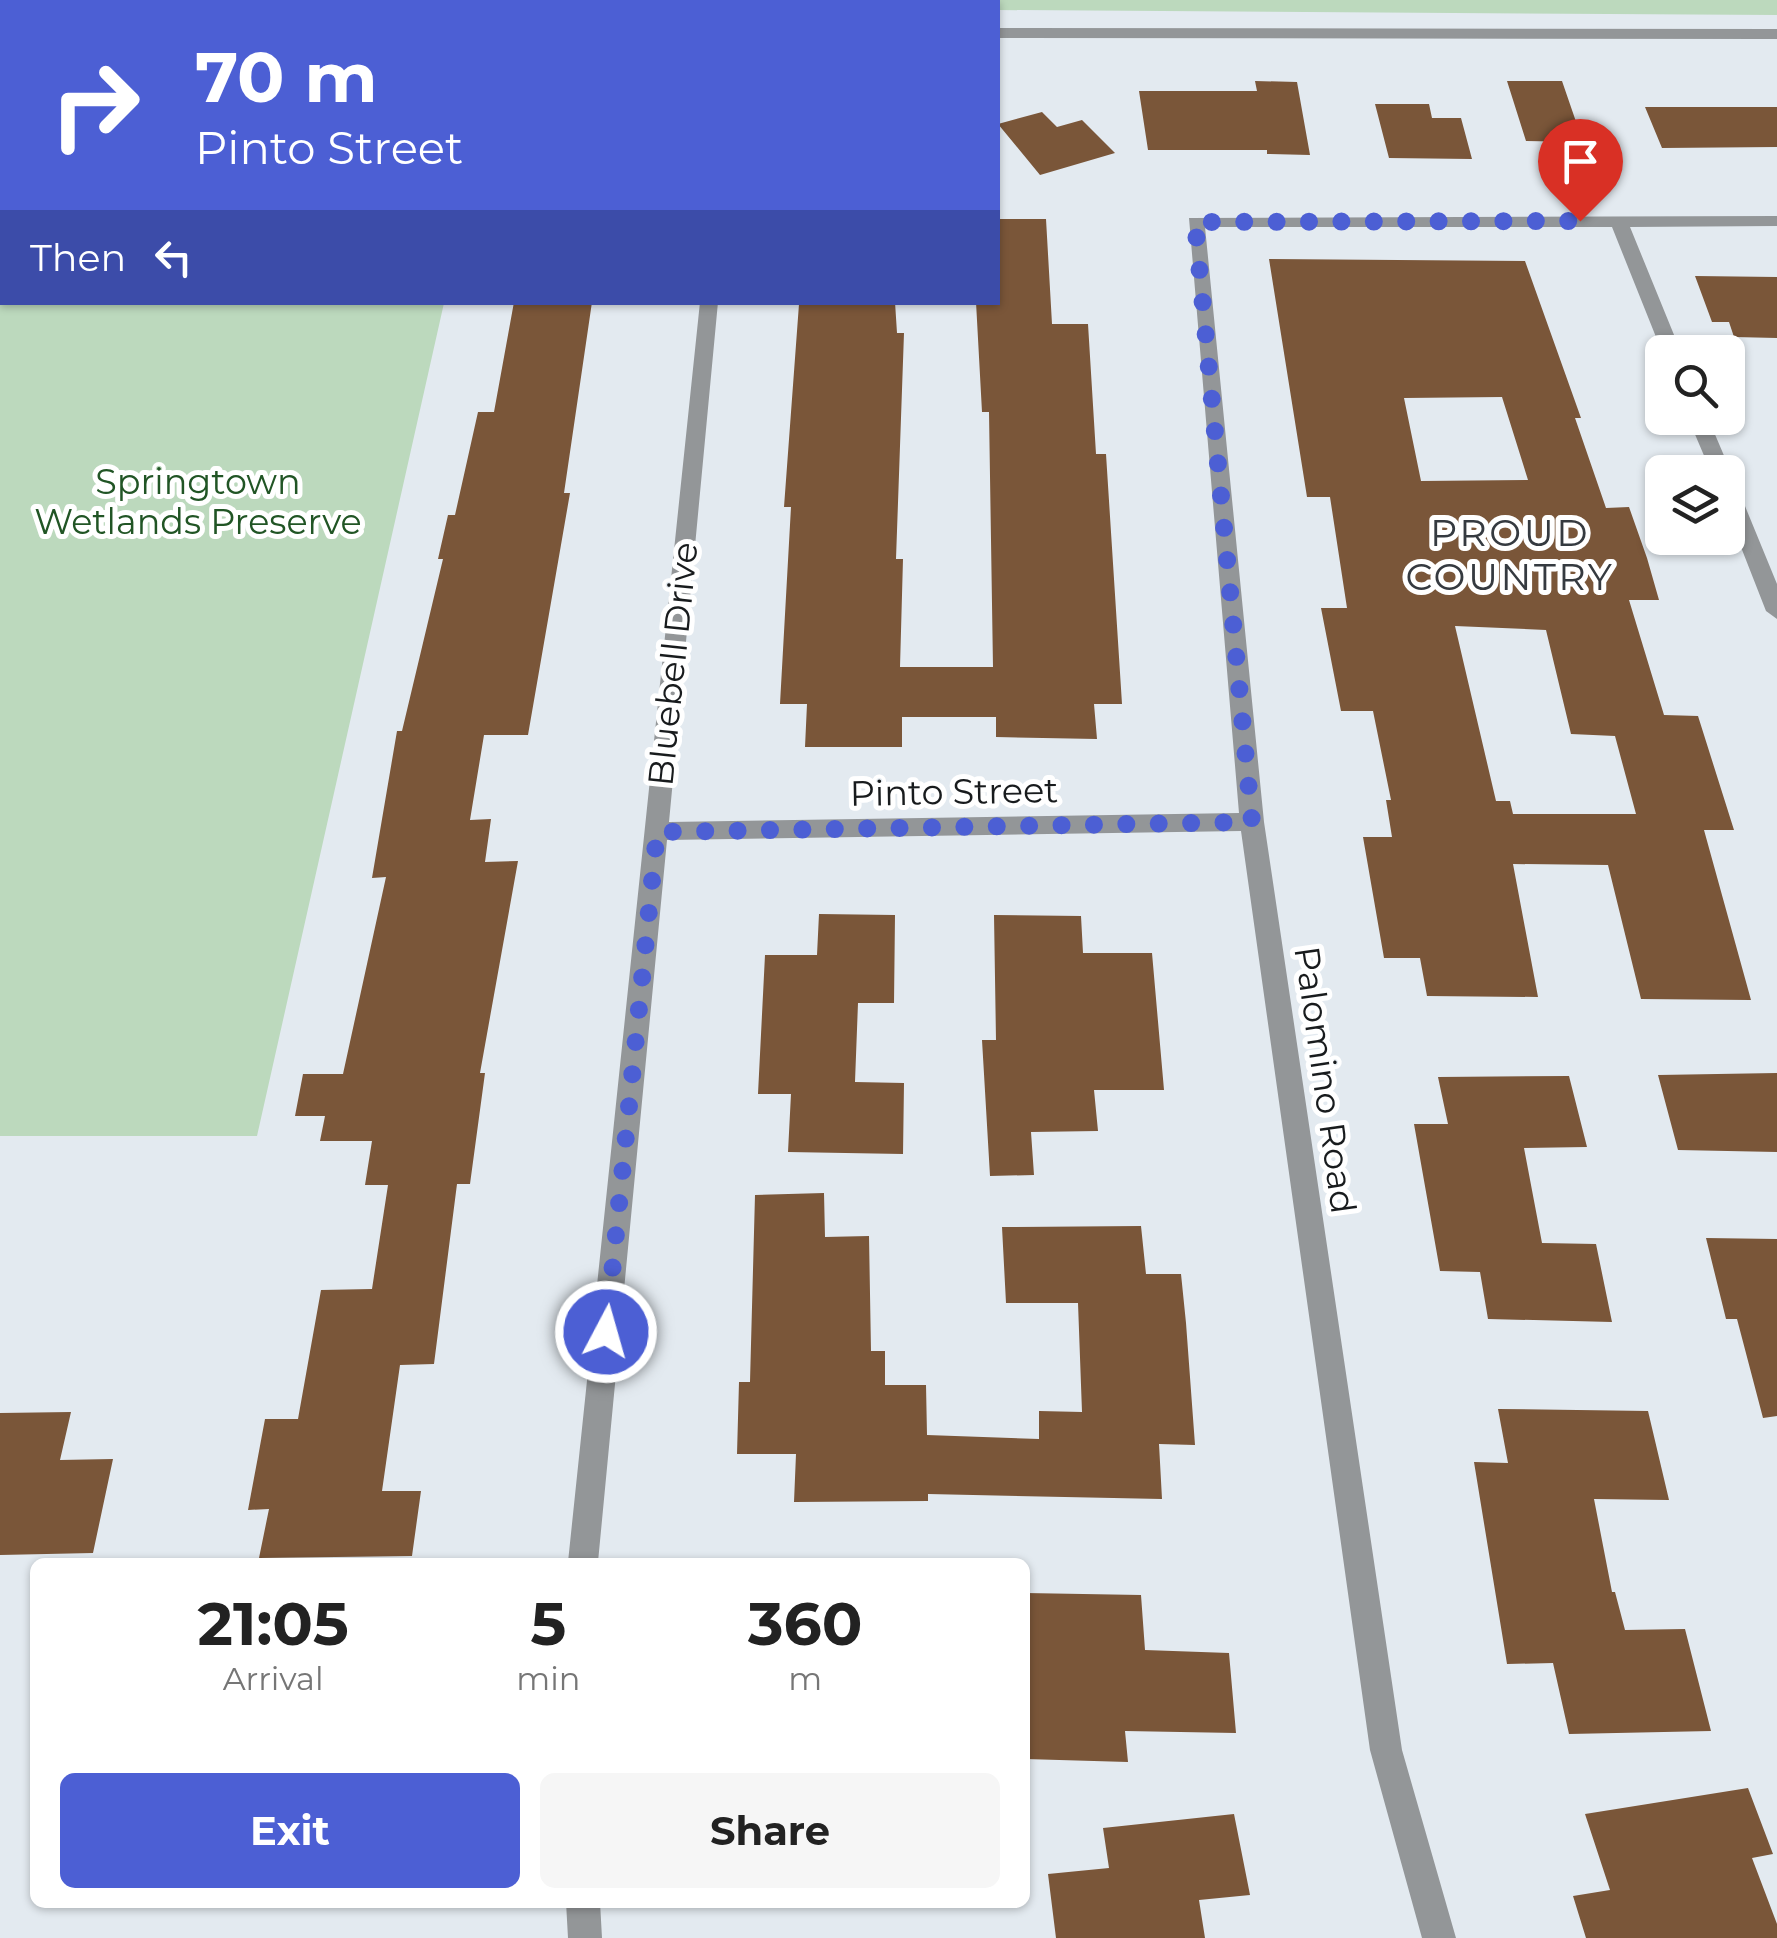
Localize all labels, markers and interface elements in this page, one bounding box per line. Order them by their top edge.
text: 70 m [195,34,378,120]
icon: right [30,40,160,170]
pin [1538,119,1623,222]
text: Pinto Street [195,120,463,175]
icon: arrive [1553,134,1608,189]
icon: left [146,230,201,285]
text: Then [30,234,126,281]
map controls [1645,335,1745,555]
button: search [1645,335,1745,435]
button: layers [1645,455,1745,555]
park label: Springtown Wetlands Preserve [34,460,362,543]
district label: PROUD COUNTRY [1405,509,1615,600]
street label: Bluebell Drive [638,540,707,788]
street label: Pinto Street [849,768,1059,815]
street label: Palomino Road [1285,944,1366,1216]
position arrow [554,1280,658,1384]
text: 21:05 [198,1587,349,1660]
text: 5 [530,1587,566,1660]
text: 360 [748,1587,862,1660]
text: Arrival [223,1659,324,1698]
text: min [516,1659,580,1698]
text: m [788,1659,822,1698]
button: Exit [60,1773,520,1888]
button: Share [540,1773,1000,1888]

